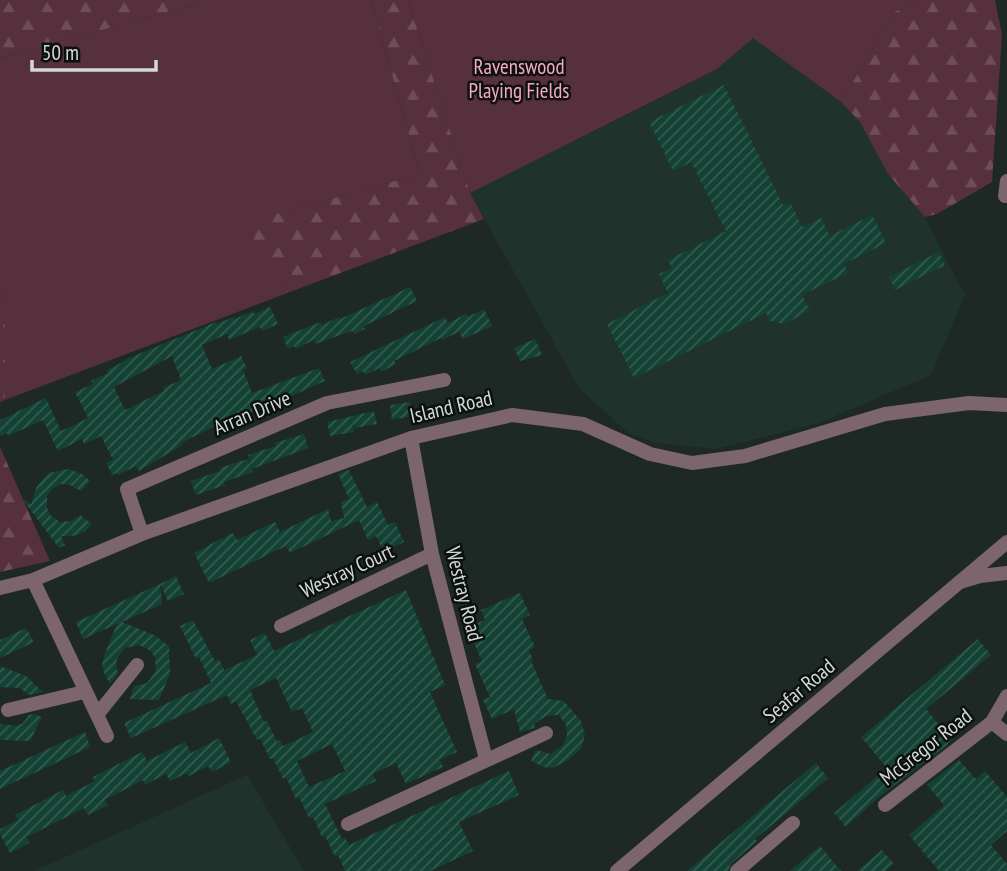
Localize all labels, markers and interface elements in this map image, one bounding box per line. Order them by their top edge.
scale bar [32,28,156,72]
text: 50 m [42,39,79,66]
park label: Ravenswood Playing Fields [469,53,569,104]
street label: Arran Drive [209,384,295,441]
street label: Island Road [407,384,495,429]
street label: Westray Court [296,537,398,604]
street label: Westray Road [440,544,489,644]
street label: Seafar Road [757,653,840,729]
street label: McGregor Road [874,702,977,791]

